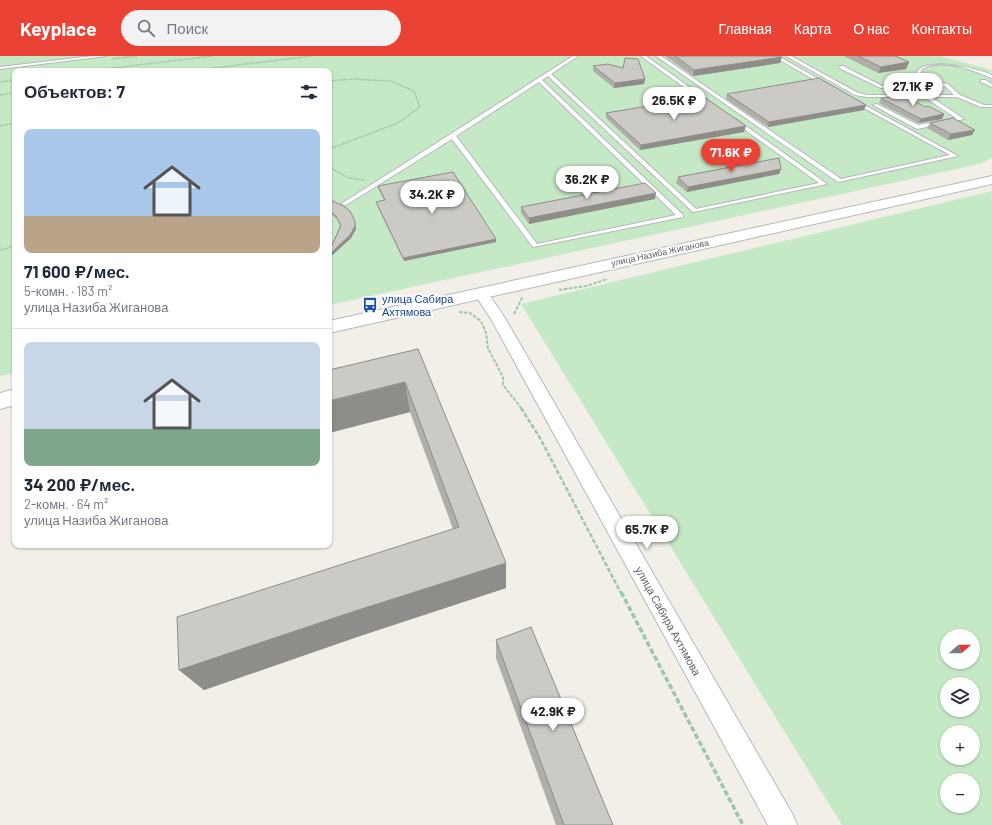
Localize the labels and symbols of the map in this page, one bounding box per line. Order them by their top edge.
pin: 27.1K ₽ [876,73,950,107]
pin: 26.5K ₽ [637,87,711,121]
pin: 71.6K ₽ [694,139,768,173]
pin: 36.2K ₽ [550,166,624,200]
pin: 34.2K ₽ [395,181,469,215]
street label: улица Назиба Жиганова [610,237,710,268]
place label: улица Сабира Ахтямова [382,292,454,318]
bus stop icon: улица Сабира Ахтямова [361,296,379,314]
pin: 65.7K ₽ [610,516,684,550]
street label: улица Сабира Ахтямова [633,564,704,678]
north arrow [940,629,980,669]
pin: 42.9K ₽ [516,698,590,732]

